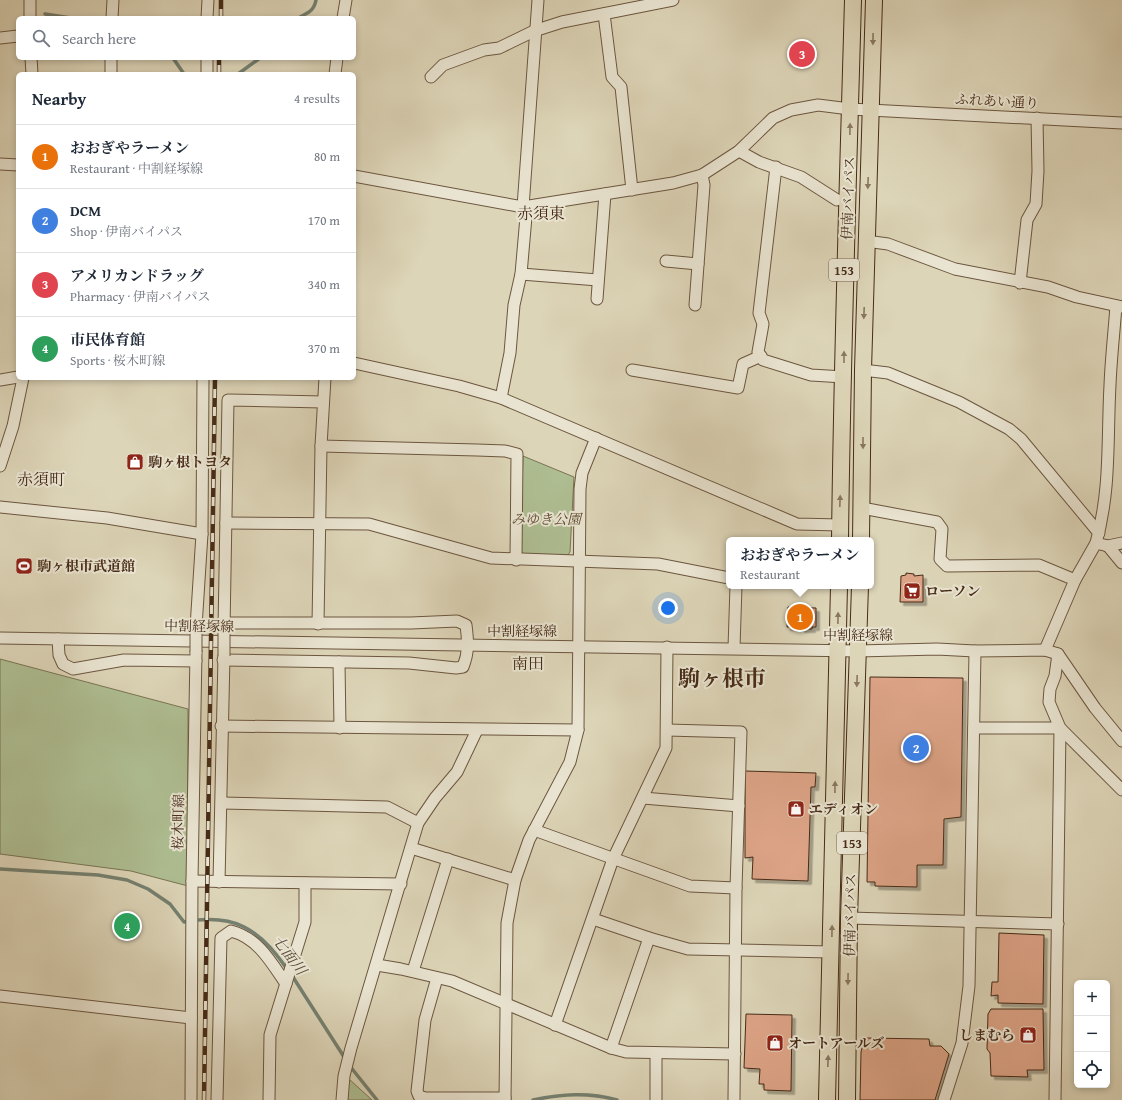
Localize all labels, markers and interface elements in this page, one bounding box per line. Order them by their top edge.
search box [16,16,356,60]
icon: search [30,27,52,49]
text: Search here [62,28,136,49]
one-way arrow [870,33,876,46]
pin: 3 [789,39,815,69]
text: Nearby [32,86,86,111]
text: 4 results [294,89,340,108]
street label: ふれあい通り [955,89,1039,113]
one-way arrow [847,122,853,135]
text: おおぎやラーメン [70,137,189,158]
text: 1 [42,147,48,166]
text: 80 m [314,147,340,166]
street label: 伊南バイパス [837,156,859,240]
text: Restaurant · 中割経塚線 [70,159,203,178]
one-way arrow [865,177,872,189]
text: DCM [70,200,101,221]
district label: 赤須東 [517,201,565,225]
text: 2 [42,211,48,230]
text: 170 m [308,211,340,230]
text: Shop · 伊南バイパス [70,222,183,241]
road number: 153 [829,259,859,281]
text: アメリカンドラッグ [70,265,204,286]
text: 3 [42,275,48,294]
text: 340 m [308,275,340,294]
text: Pharmacy · 伊南バイパス [70,287,210,306]
one-way arrow [861,307,868,319]
text: 市民体育館 [70,329,145,350]
text: 4 [42,339,48,358]
text: 370 m [308,339,340,358]
one-way arrow [841,350,847,363]
text: Sports · 桜木町線 [70,351,165,370]
one-way arrow [860,437,866,450]
shop icon: 駒ヶ根トヨタ [125,452,145,472]
place label: 駒ヶ根トヨタ [148,452,232,472]
district label: 赤須町 [17,467,65,491]
one-way arrow [837,495,844,507]
park label: みゆき公園 [511,509,583,529]
popup [726,537,874,589]
text: おおぎやラーメン [740,544,860,565]
sports icon: 駒ヶ根市武道館 [14,556,34,576]
place label: 駒ヶ根市武道館 [37,556,135,576]
text: Restaurant [740,565,800,584]
supermarket icon: ローソン [902,581,922,601]
place label: ローソン [925,581,980,601]
your location [658,598,678,618]
pin: 1 [787,602,813,632]
one-way arrow [835,611,841,624]
street label: 中割経塚線 [164,615,234,637]
street label: 中割経塚線 [487,621,557,641]
street label: 中割経塚線 [823,625,893,645]
district label: 南田 [512,651,544,675]
district label: 駒ヶ根市 [678,662,766,694]
one-way arrow [854,675,860,688]
pin: 2 [903,733,929,763]
one-way arrow [832,780,838,793]
street label: 桜木町線 [168,794,188,850]
shop icon: エディオン [786,799,806,819]
place label: エディオン [809,799,878,819]
road number: 153 [837,832,867,854]
street label: 伊南バイパス [839,873,861,957]
pin: 4 [114,911,140,941]
one-way arrow [829,924,835,937]
water label: 七面川 [268,931,313,981]
one-way arrow [845,973,851,986]
map controls [1074,980,1110,1088]
button: + [1074,980,1110,1016]
button: − [1074,1016,1110,1052]
place label: しまむら [959,1025,1015,1045]
shop icon: しまむら [1018,1025,1038,1045]
shop icon: オートアールズ [765,1033,785,1053]
place label: オートアールズ [788,1033,884,1053]
button: locate [1074,1052,1110,1088]
one-way arrow [825,1054,831,1067]

